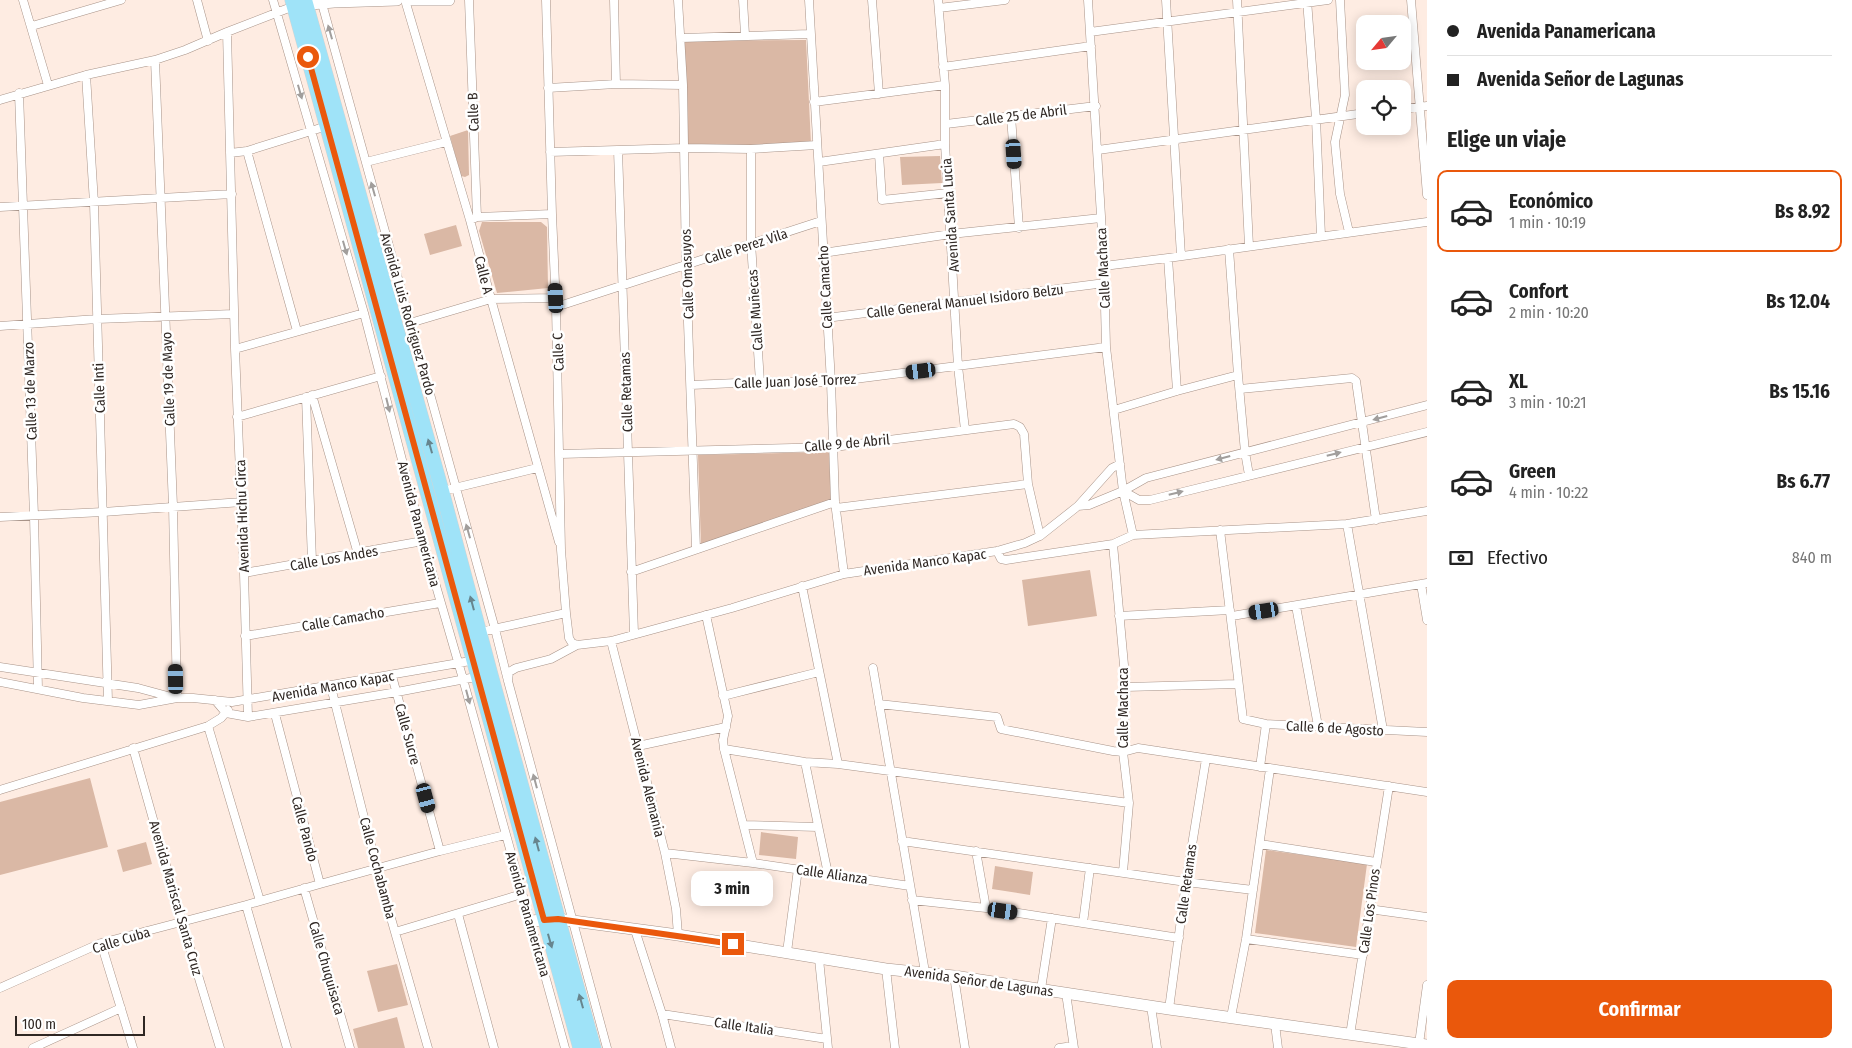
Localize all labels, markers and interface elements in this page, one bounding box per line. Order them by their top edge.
north arrow [1356,15,1411,70]
map controls [1356,15,1411,135]
text: Avenida Panamericana [1477,20,1656,43]
one-way arrow [325,25,333,40]
route start [297,46,319,68]
text: Avenida Señor de Lagunas [1477,68,1684,91]
button: locate [1356,80,1411,135]
one-way arrow [296,85,304,100]
street label: Calle B [464,92,483,132]
street label: Calle 25 de Abril [974,101,1068,130]
text: Elige un viaje [1447,126,1566,153]
car [1005,139,1022,169]
street label: Avenida Santa Lucia [938,157,963,273]
one-way arrow [369,181,377,196]
icon: car [1449,189,1494,234]
text: Económico [1509,190,1593,213]
text: Bs 8.92 [1775,200,1830,223]
text: 1 min · 10:19 [1509,213,1586,232]
street label: Calle Perez Vila [702,225,790,268]
street label: Calle Machaca [1093,227,1114,309]
street label: Calle Omasuyos [677,229,698,319]
street label: Avenida Luis Rodriguez Pardo [376,231,439,397]
one-way arrow [342,241,350,256]
street label: Calle Camacho [815,245,836,329]
street label: Calle A [471,254,497,297]
street label: Calle Muñecas [744,269,767,351]
icon: car [1449,279,1494,324]
text: Confort [1509,280,1569,303]
street label: Calle General Manuel Isidoro Belzu [866,281,1065,322]
car [547,283,564,313]
text: Bs 12.04 [1766,290,1830,313]
text: 2 min · 10:20 [1509,303,1589,322]
street label: Calle 19 de Mayo [158,331,179,427]
street label: Calle C [549,333,568,371]
street label: Calle 13 de Marzo [20,342,41,440]
street label: Calle Retamas [617,351,636,432]
car [905,362,936,380]
street label: Calle Inti [90,363,109,413]
icon: car [1449,369,1494,414]
text: XL [1509,370,1528,393]
street label: Calle Juan José Torrez [734,371,857,392]
text: Bs 15.16 [1769,380,1830,403]
text: 3 min · 10:21 [1509,393,1587,412]
one-way arrow [384,398,392,413]
one-way arrow [1372,414,1387,422]
street label: Calle 9 de Abril [803,431,891,456]
one-way arrow [425,439,433,454]
one-way arrow [1326,450,1341,458]
one-way arrow [1215,454,1230,462]
street label: Avenida Hichu Circa [232,459,253,573]
street label: Avenida Panamericana [394,459,444,589]
icon: car [1449,459,1494,504]
text: Green [1509,460,1556,483]
text: Bs 6.77 [1777,470,1830,493]
text: 4 min · 10:22 [1509,483,1588,502]
one-way arrow [1169,489,1184,497]
one-way arrow [464,523,472,538]
street label: Calle Los Andes [289,542,379,575]
icon: cash [1447,544,1475,572]
street label: Avenida Manco Kapac [863,545,988,580]
text: Efectivo [1487,546,1548,569]
text: 840 m [1792,548,1832,567]
one-way arrow [468,595,476,610]
car [1248,601,1279,621]
street label: Calle Camacho [301,604,386,635]
car [168,664,183,694]
street label: Avenida Manco Kapac [271,667,396,706]
street label: Calle Machaca [1115,667,1132,748]
one-way arrow [464,689,472,704]
street label: Calle Sucre [391,702,424,767]
street label: Calle 6 de Agosto [1286,717,1384,740]
street label: Avenida Alemania [627,735,668,839]
one-way arrow [531,774,539,789]
car [414,782,437,814]
street label: Calle Pando [288,795,321,864]
street label: Calle Cochabamba [356,815,399,921]
street label: Avenida Mariscal Santa Cruz [145,819,206,978]
one-way arrow [533,837,541,852]
street label: Calle Retamas [1172,843,1201,925]
street label: Avenida Panamericana [501,849,554,979]
street label: Calle Alianza [795,861,869,888]
street label: Calle Los Pinos [1355,868,1384,955]
callout: 3 min [692,872,774,906]
text: 3 min [714,879,750,898]
car [987,901,1018,921]
street label: Calle Chuquisaca [305,919,348,1017]
street label: Calle Cuba [90,924,152,957]
route end [722,933,744,955]
one-way arrow [547,934,555,949]
street label: Avenida Señor de Lagunas [903,963,1055,1000]
button: Confirmar [1447,980,1832,1038]
one-way arrow [576,993,584,1008]
scale bar [15,1013,145,1036]
street label: Calle Italia [713,1014,775,1039]
text: 100 m [22,1016,56,1033]

